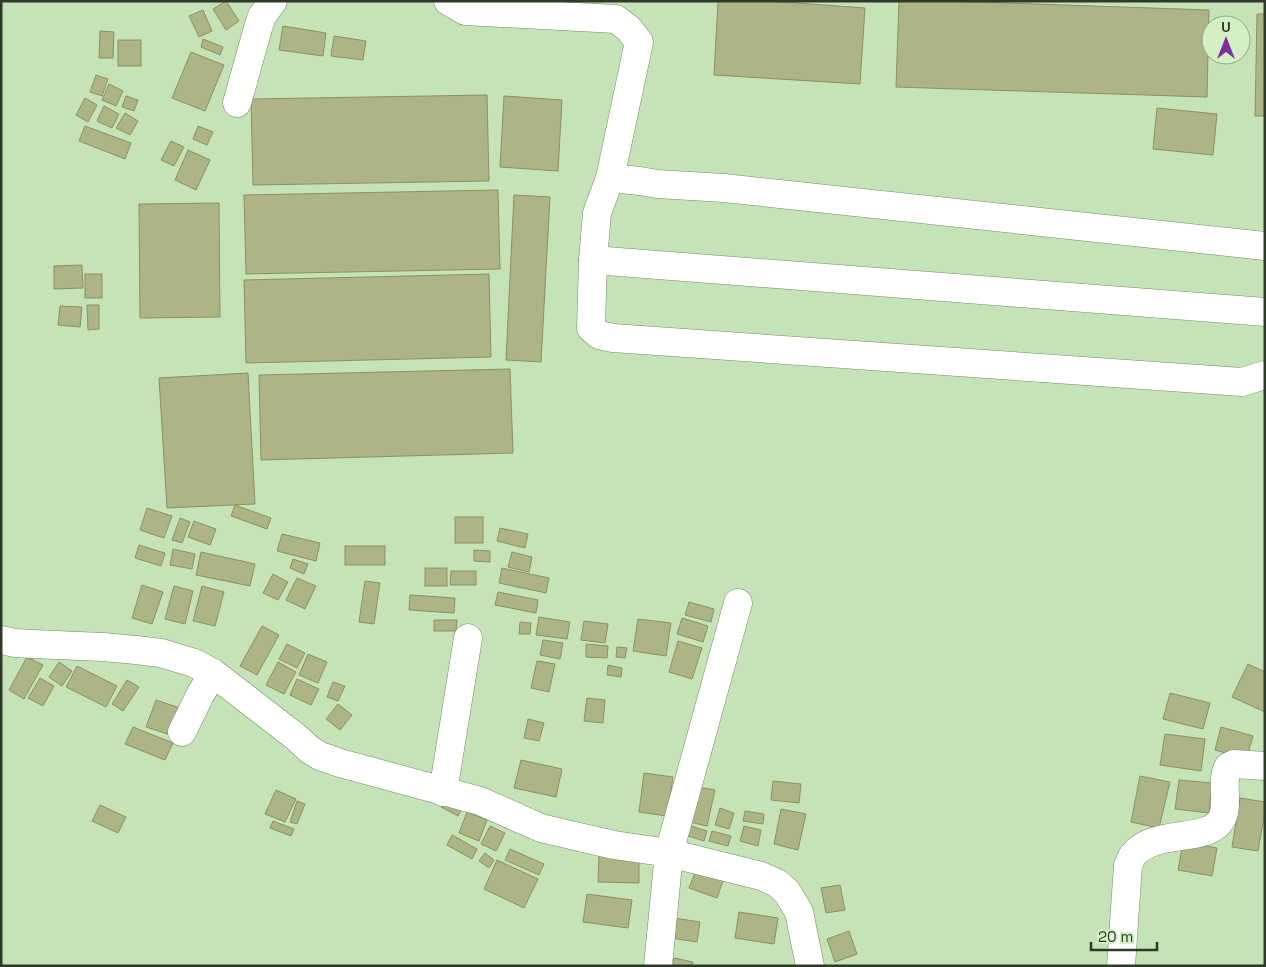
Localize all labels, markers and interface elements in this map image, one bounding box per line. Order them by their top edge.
north arrow [1201,15,1251,65]
text: U [1221,18,1231,36]
scale bar [1091,920,1157,952]
text: 20 m [1098,927,1133,946]

